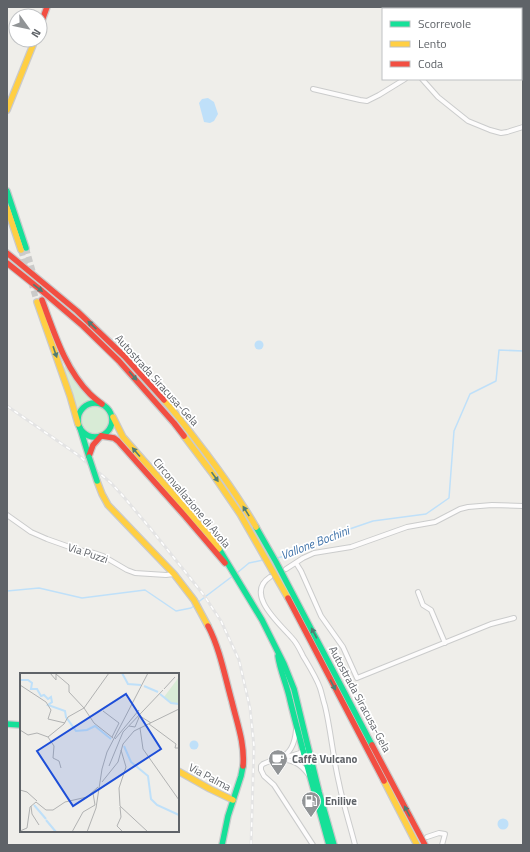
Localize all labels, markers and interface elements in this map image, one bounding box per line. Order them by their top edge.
north arrow [8,8,48,48]
legend [382,8,522,80]
text: Scorrevole [418,14,471,33]
text: N [28,26,45,41]
text: Lento [418,34,447,53]
text: Coda [418,54,443,73]
one-way arrow [32,283,43,292]
one-way arrow [87,320,97,330]
street label: Autostrada Siracusa-Gela [111,331,203,430]
one-way arrow [52,346,58,358]
one-way arrow [128,371,138,381]
one-way arrow [131,446,140,457]
street label: Circonvallazione di Avola [150,455,235,552]
one-way arrow [211,471,219,482]
one-way arrow [242,506,250,516]
water label: Vallone Bochini [278,520,353,564]
street label: Via Puzzi [66,539,110,567]
one-way arrow [311,628,317,639]
street label: Autostrada Siracusa-Gela [325,643,395,755]
inset map [20,673,179,832]
one-way arrow [330,679,337,691]
cafe icon: Caffè Vulcano [267,748,289,776]
place label: Caffè Vulcano [292,751,358,767]
street label: Via Palma [186,759,234,795]
fuel station icon: Enilive [300,790,322,818]
place label: Enilive [325,793,357,809]
one-way arrow [404,805,410,816]

